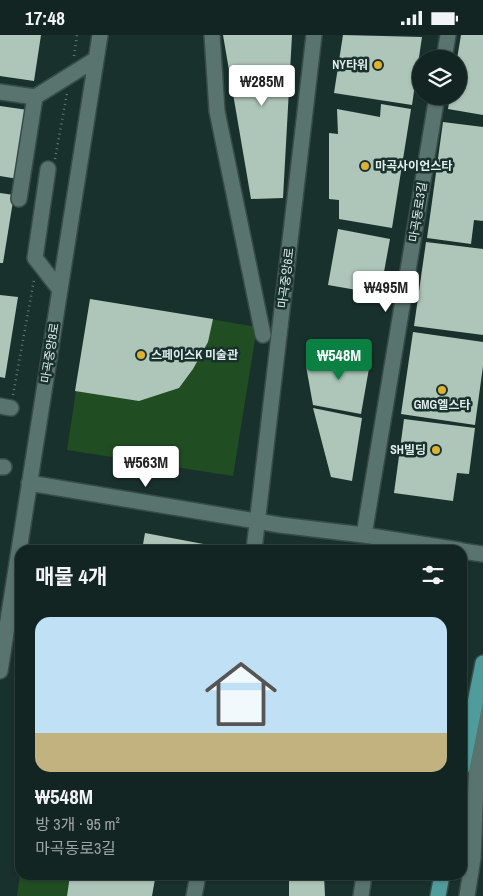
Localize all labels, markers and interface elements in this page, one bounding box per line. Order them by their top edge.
text: 17:48 [25,5,65,31]
map controls [412,50,467,105]
button: layers [412,50,467,105]
place label: NY타워 [332,57,368,73]
marker: NY타워 [372,59,384,71]
pin: ₩285M [227,65,297,107]
text: ₩285M [240,70,284,92]
place label: 마곡사이언스타 [375,158,452,174]
marker: 마곡사이언스타 [359,160,371,172]
street label: 마곡동로3길 [405,181,431,243]
street label: 마곡중앙6로 [274,247,298,309]
pin: ₩495M [351,271,421,313]
text: ₩495M [364,276,408,298]
street label: 마곡중앙8로 [37,322,63,384]
pin: ₩548M [304,339,374,381]
text: ₩548M [317,344,361,366]
place label: 스페이스K 미술관 [151,347,238,363]
marker: 스페이스K 미술관 [135,349,147,361]
marker: GMG엘스타 [436,384,448,396]
place label: GMG엘스타 [414,397,470,413]
place label: SH빌딩 [390,442,426,458]
marker: SH빌딩 [430,444,442,456]
pin: ₩563M [111,445,181,488]
text: ₩563M [124,451,168,473]
icon: filters [419,561,447,589]
text: 매물 4개 [35,562,107,591]
icon: home [196,649,286,739]
text: ₩548M [35,782,93,811]
text: 방 3개 · 95 m² [35,813,120,835]
text: 마곡동로3길 [35,837,116,859]

